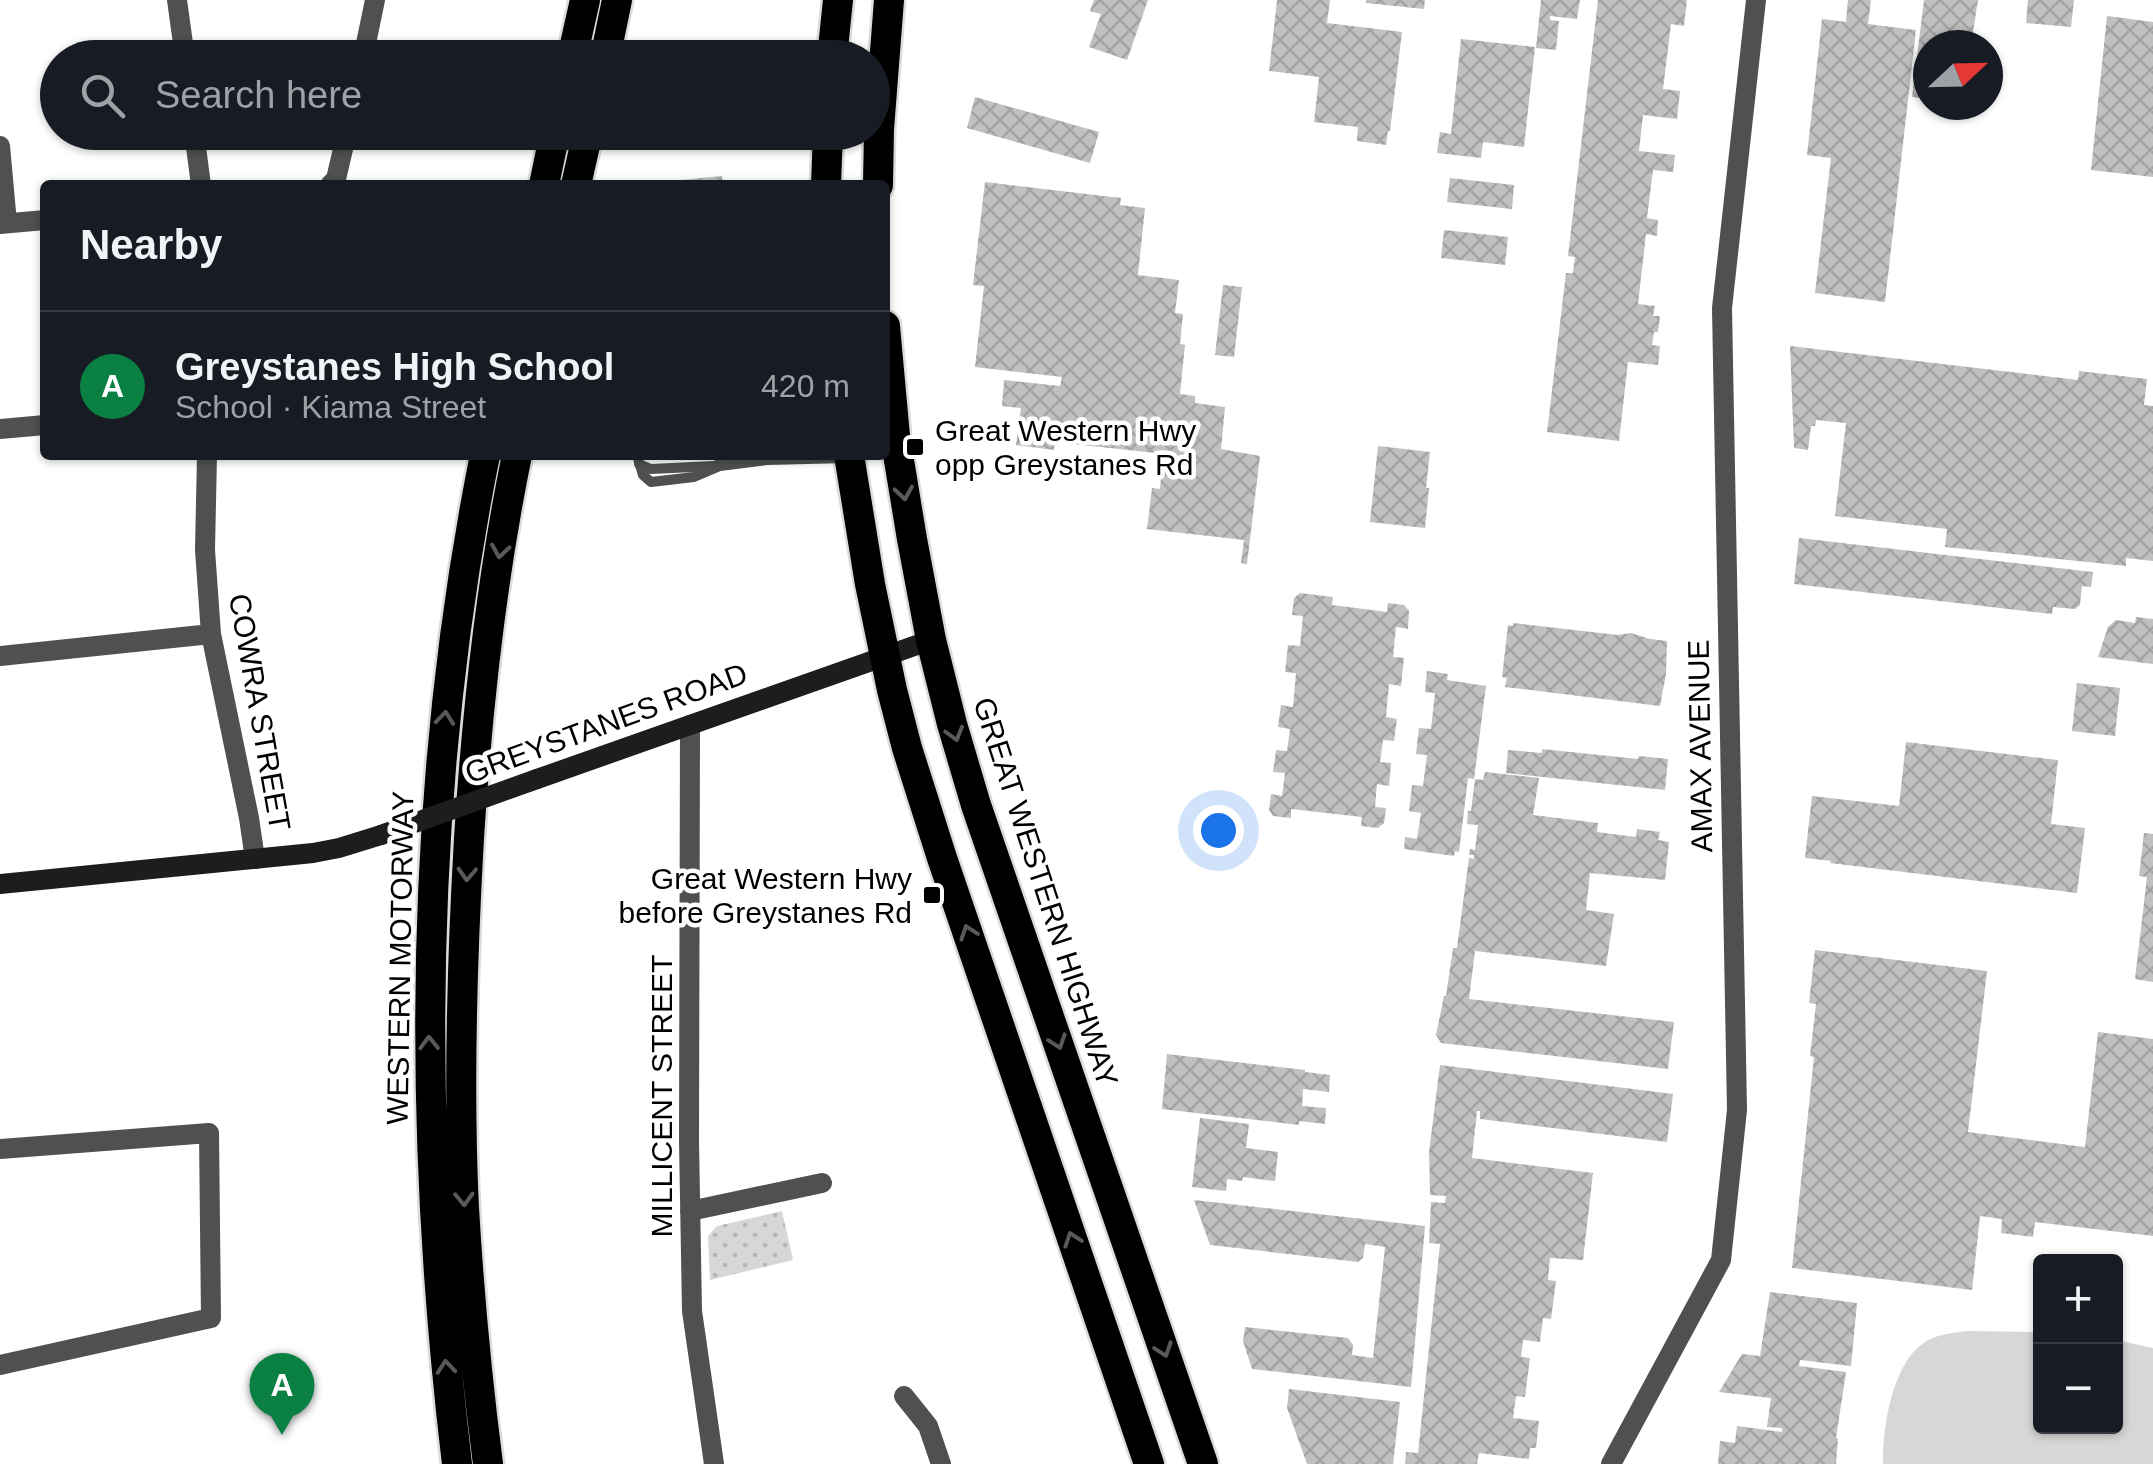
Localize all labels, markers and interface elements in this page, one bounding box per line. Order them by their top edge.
north arrow [1913,30,2003,120]
search box [40,40,890,150]
icon: search [75,68,130,123]
text: Search here [155,74,362,116]
text: Nearby [80,221,222,268]
text: Greystanes High School [175,346,614,388]
text: A [101,368,124,404]
text: 420 m [761,368,850,404]
text: School · Kiama Street [175,389,486,425]
place label: Great Western Hwy opp Greystanes Rd [935,414,1196,481]
marker: Great Western Hwy opp Greystanes Rd [904,436,926,458]
one-way arrow [893,484,914,501]
one-way arrow [490,543,511,559]
street label: COWRA STREET [223,591,297,833]
street label: AMAX AVENUE [1682,639,1718,853]
street label: GREYSTANES ROAD [460,657,752,789]
street label: GREAT WESTERN HIGHWAY [967,693,1125,1091]
one-way arrow [434,710,455,726]
one-way arrow [943,725,964,742]
street label: WESTERN MOTORWAY [381,791,419,1125]
your location [1193,805,1244,856]
place label: Great Western Hwy before Greystanes Rd [619,862,912,929]
one-way arrow [457,867,478,883]
marker: Great Western Hwy before Greystanes Rd [921,884,943,906]
one-way arrow [959,924,979,941]
street label: MILLICENT STREET [645,955,678,1237]
one-way arrow [1046,1033,1067,1050]
one-way arrow [419,1034,440,1050]
one-way arrow [454,1192,475,1208]
one-way arrow [1064,1232,1084,1249]
map controls [2033,1254,2123,1434]
button: + [2033,1254,2123,1344]
one-way arrow [1152,1340,1173,1357]
button: − [2033,1344,2123,1434]
pin: A [250,1352,314,1435]
one-way arrow [435,1359,457,1375]

